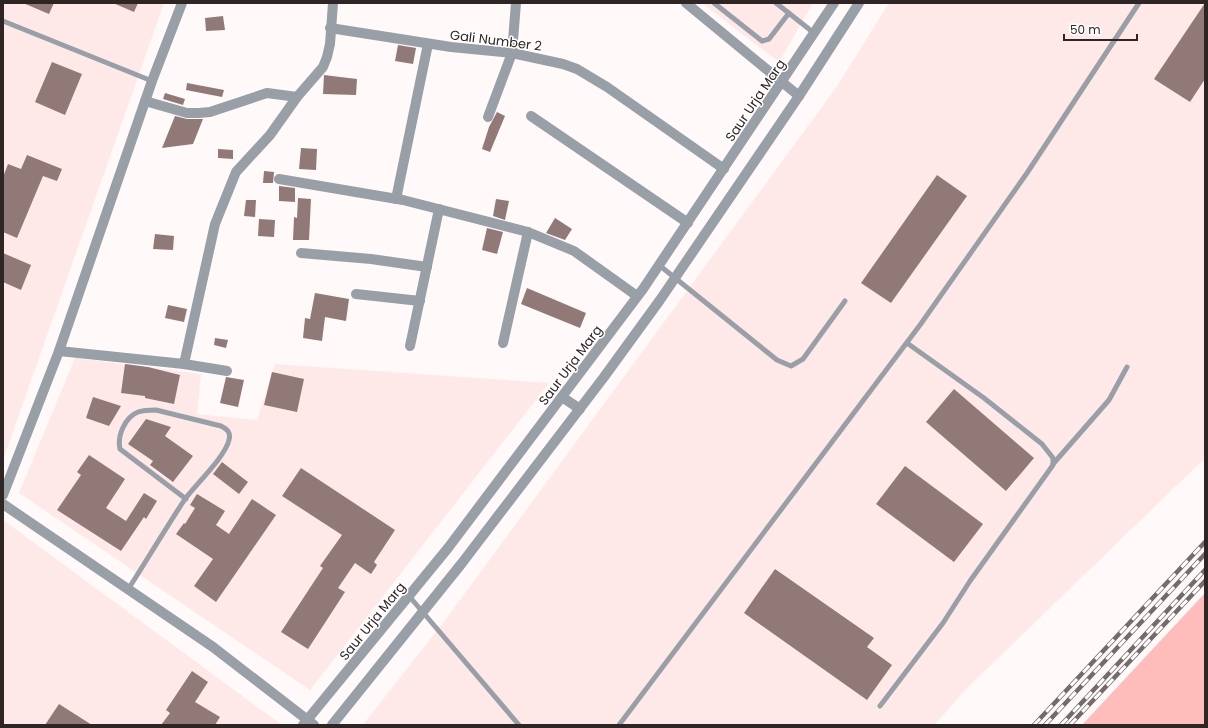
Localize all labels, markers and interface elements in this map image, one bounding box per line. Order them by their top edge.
scale bar [1064,16,1137,42]
text: 50 m [1070,21,1101,38]
street label: Gali Number 2 [449,25,543,56]
street label: Saur Urja Marg [721,55,790,145]
street label: Saur Urja Marg [534,321,607,409]
street label: Saur Urja Marg [335,578,410,665]

